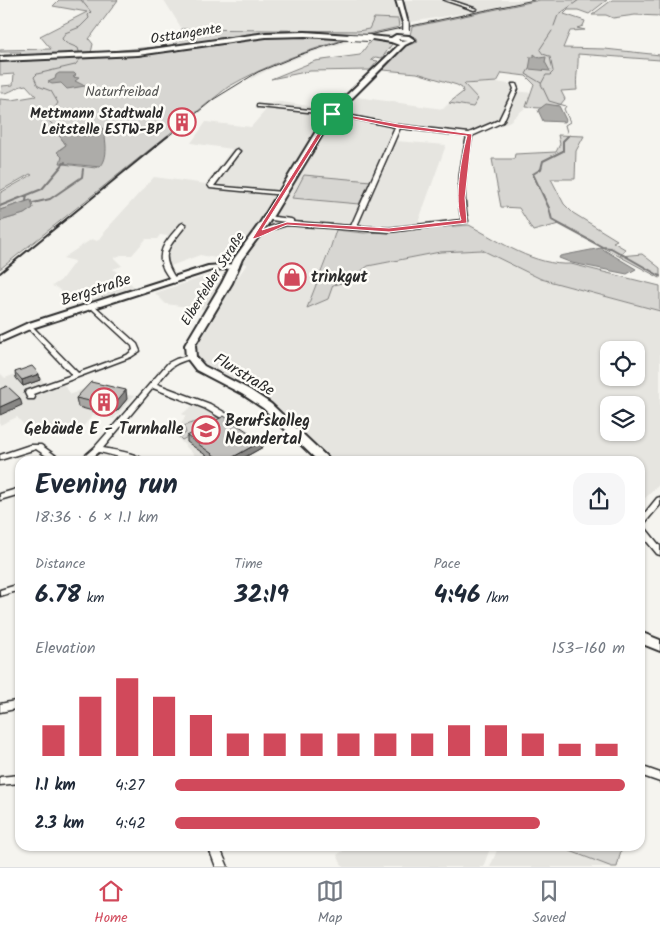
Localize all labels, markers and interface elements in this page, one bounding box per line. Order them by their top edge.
street label: Osttangente [149,17,224,50]
park label: Naturfreibad [85,81,160,103]
pin [311,93,353,135]
icon: arrive [318,100,346,128]
place label: Mettmann Stadtwald Leitstelle ESTW-BP [30,103,164,141]
building icon: Mettmann Stadtwald Leitstelle ESTW-BP [167,107,197,137]
street label: Elberfelder Straße [175,227,251,330]
shop icon: trinkgut [277,262,307,292]
place label: trinkgut [311,265,368,290]
street label: Bergstraße [58,267,134,313]
map controls [600,341,645,441]
button: locate [600,341,645,386]
street label: Flurstraße [209,347,279,403]
building icon: Gebäude E - Turnhalle [89,387,119,417]
button: layers [600,396,645,441]
place label: Berufskolleg Neandertal [225,409,310,452]
school or university icon: Berufskolleg Neandertal [191,415,221,445]
place label: Gebäude E - Turnhalle [24,417,184,442]
text: Evening run [35,463,178,508]
button: share [573,473,625,525]
text: 18:36 · 6 × 1.1 km [35,505,158,530]
text: Distance [35,553,85,575]
text: Time [234,553,263,575]
text: Pace [434,553,460,575]
text: 6.78 [35,575,81,615]
text: 32:19 [234,575,289,615]
text: 4:46 [434,575,481,615]
text: km [81,587,104,609]
text: /km [481,587,509,609]
text: Elevation [35,636,96,661]
text: 153–160 m [551,636,625,661]
text: 1.1 km [35,773,76,798]
text: 4:27 [115,773,144,798]
text: 2.3 km [35,811,84,836]
text: 4:42 [115,811,146,836]
tab: Home [94,877,127,929]
tab: Map [316,877,344,929]
tab: Saved [533,877,566,929]

